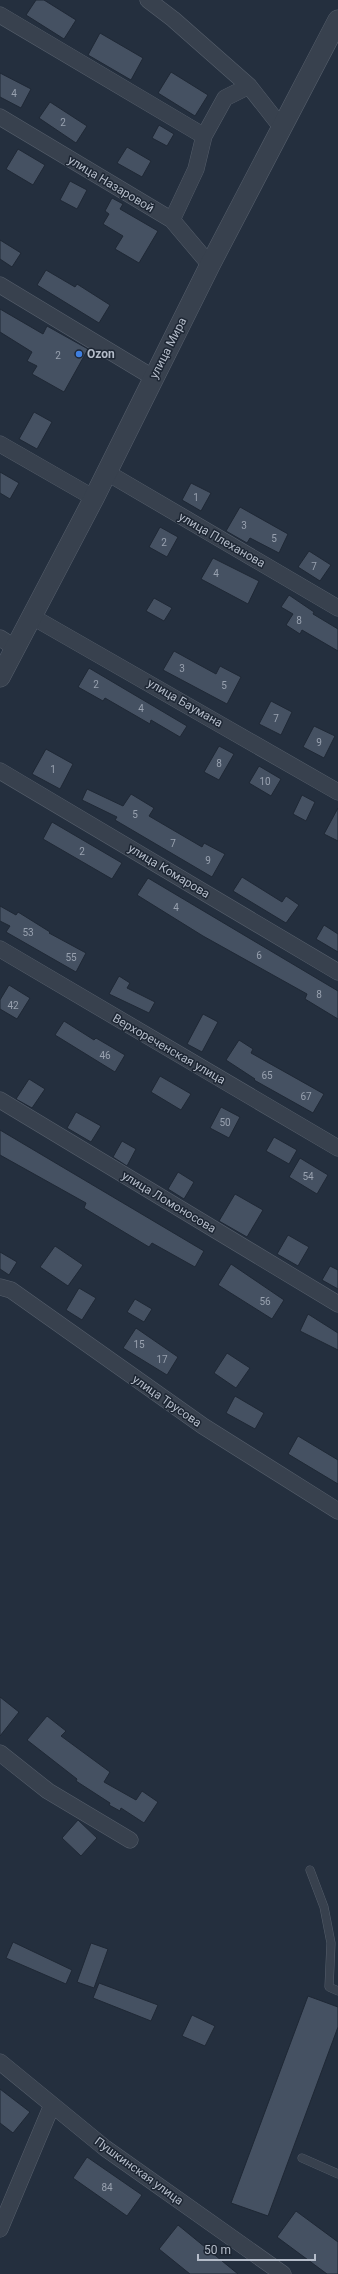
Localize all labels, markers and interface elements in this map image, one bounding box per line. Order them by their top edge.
house number: 4 [11,88,17,99]
house number: 2 [60,117,66,128]
street label: улица Назаровой [65,153,157,215]
street label: улица Мира [147,315,189,381]
place label: Ozon [87,347,115,361]
marker: Ozon [74,349,84,359]
house number: 2 [55,350,61,361]
house number: 1 [193,492,199,503]
street label: улица Плеханова [176,510,268,570]
house number: 3 [241,520,247,531]
house number: 5 [271,533,277,544]
house number: 2 [161,537,167,548]
house number: 7 [311,561,317,572]
house number: 4 [213,568,219,579]
house number: 8 [296,615,302,626]
house number: 3 [179,663,185,674]
street label: улица Баумана [145,676,225,730]
house number: 2 [93,679,99,690]
house number: 5 [221,680,227,691]
house number: 4 [138,703,144,714]
house number: 7 [273,713,279,724]
house number: 9 [316,737,322,748]
house number: 8 [216,758,222,769]
house number: 1 [50,764,56,775]
house number: 10 [259,776,271,787]
house number: 5 [132,809,138,820]
house number: 7 [170,838,176,849]
street label: улица Комарова [126,841,212,901]
house number: 2 [79,846,85,857]
house number: 9 [205,855,211,866]
house number: 4 [173,902,179,913]
house number: 53 [22,927,34,938]
house number: 6 [256,950,262,961]
house number: 55 [65,952,77,963]
house number: 8 [316,989,322,1000]
house number: 42 [7,1000,19,1011]
street label: Верхореченская улица [110,1011,228,1087]
house number: 46 [99,1050,111,1061]
house number: 65 [261,1070,273,1081]
house number: 67 [300,1091,312,1102]
house number: 50 [219,1117,231,1128]
street label: улица Ломоносова [119,1168,219,1236]
house number: 54 [302,1171,314,1182]
house number: 56 [259,1296,271,1307]
house number: 15 [133,1339,145,1350]
house number: 17 [156,1354,168,1365]
street label: улица Трусова [130,1372,204,1430]
street label: Пушкинская улица [92,2134,186,2208]
house number: 84 [101,2182,113,2193]
scale bar [198,2236,315,2262]
text: 50 m [204,2243,231,2257]

